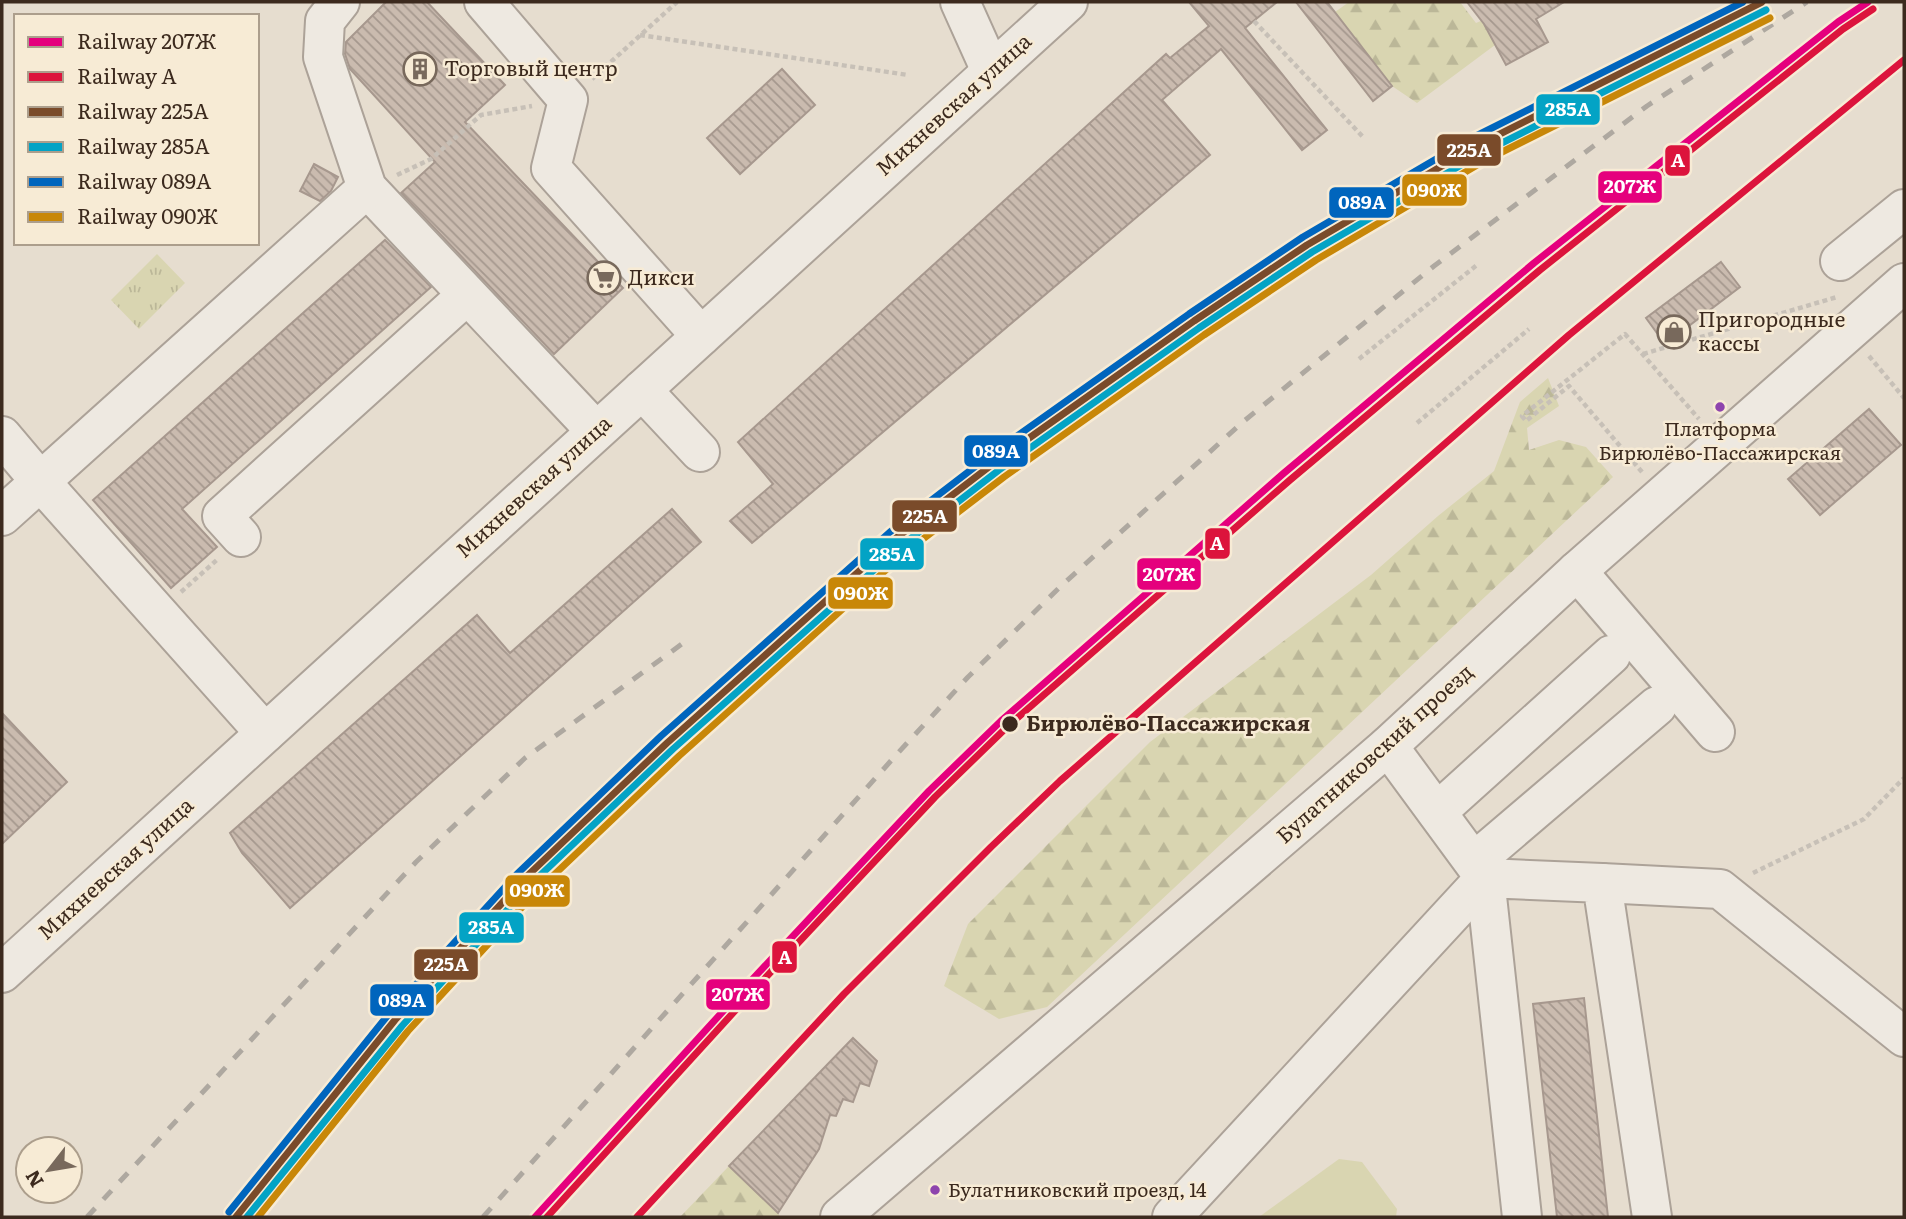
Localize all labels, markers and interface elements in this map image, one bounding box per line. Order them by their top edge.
legend [14,14,259,245]
text: Railway 207Ж [77,24,217,55]
street label: Михневская улица [868,24,1038,182]
building icon: Торговый центр [401,50,439,88]
place label: Торговый центр [444,51,618,82]
text: Railway A [77,59,177,90]
line badge: 285А [1535,93,1601,126]
text: Railway 225А [77,94,209,125]
text: 285А [1545,94,1592,122]
text: Railway 285А [77,129,210,160]
line badge: 225А [1436,133,1502,167]
text: 225А [1446,135,1492,163]
line badge: A [1664,144,1691,177]
text: A [1671,145,1686,173]
text: Railway 089А [77,164,212,195]
line badge: 207Ж [1597,170,1663,204]
text: 207Ж [1603,171,1657,199]
line badge: 090Ж [1401,173,1468,207]
text: 090Ж [1406,175,1462,203]
line badge: 089А [1328,186,1395,219]
text: 089А [1338,187,1387,215]
text: Railway 090Ж [77,199,219,230]
supermarket icon: Дикси [585,259,623,297]
place label: Дикси [628,260,695,291]
place label: Пригородные кассы [1698,302,1845,357]
shop icon: Пригородные кассы [1655,313,1693,351]
marker: Платформа Бирюлёво-Пассажирская [1713,400,1727,414]
street label: Михневская улица [448,406,618,564]
place label: Платформа Бирюлёво-Пассажирская [1599,414,1841,466]
line badge: 089А [963,434,1029,468]
text: 089А [972,436,1021,464]
line badge: 225А [891,499,958,533]
text: 225А [902,501,948,529]
line badge: A [1204,527,1231,560]
text: A [1210,528,1225,556]
line badge: 285А [859,537,925,571]
text: 285А [869,539,916,567]
line badge: 207Ж [1136,557,1202,591]
text: 207Ж [1142,559,1196,587]
line badge: 090Ж [827,576,894,610]
text: 090Ж [833,578,889,606]
street label: Булатниковский проезд [1268,655,1479,849]
place label: Бирюлёво-Пассажирская [1026,706,1310,737]
marker: Бирюлёво-Пассажирская [1000,714,1020,734]
street label: Михневская улица [30,788,200,946]
line badge: 090Ж [504,874,571,908]
text: 090Ж [509,875,565,903]
line badge: 285А [458,911,525,944]
text: 285А [468,912,515,940]
line badge: A [771,940,798,974]
text: A [778,942,793,970]
line badge: 225А [413,948,479,981]
text: 225А [423,949,469,977]
line badge: 207Ж [705,978,771,1011]
text: 207Ж [711,979,765,1007]
line badge: 089А [369,983,435,1017]
text: 089А [378,985,427,1013]
north arrow [14,1135,84,1205]
text: N [17,1165,50,1193]
place label: Булатниковский проезд, 14 [948,1175,1207,1203]
marker: Булатниковский проезд, 14 [928,1183,942,1197]

